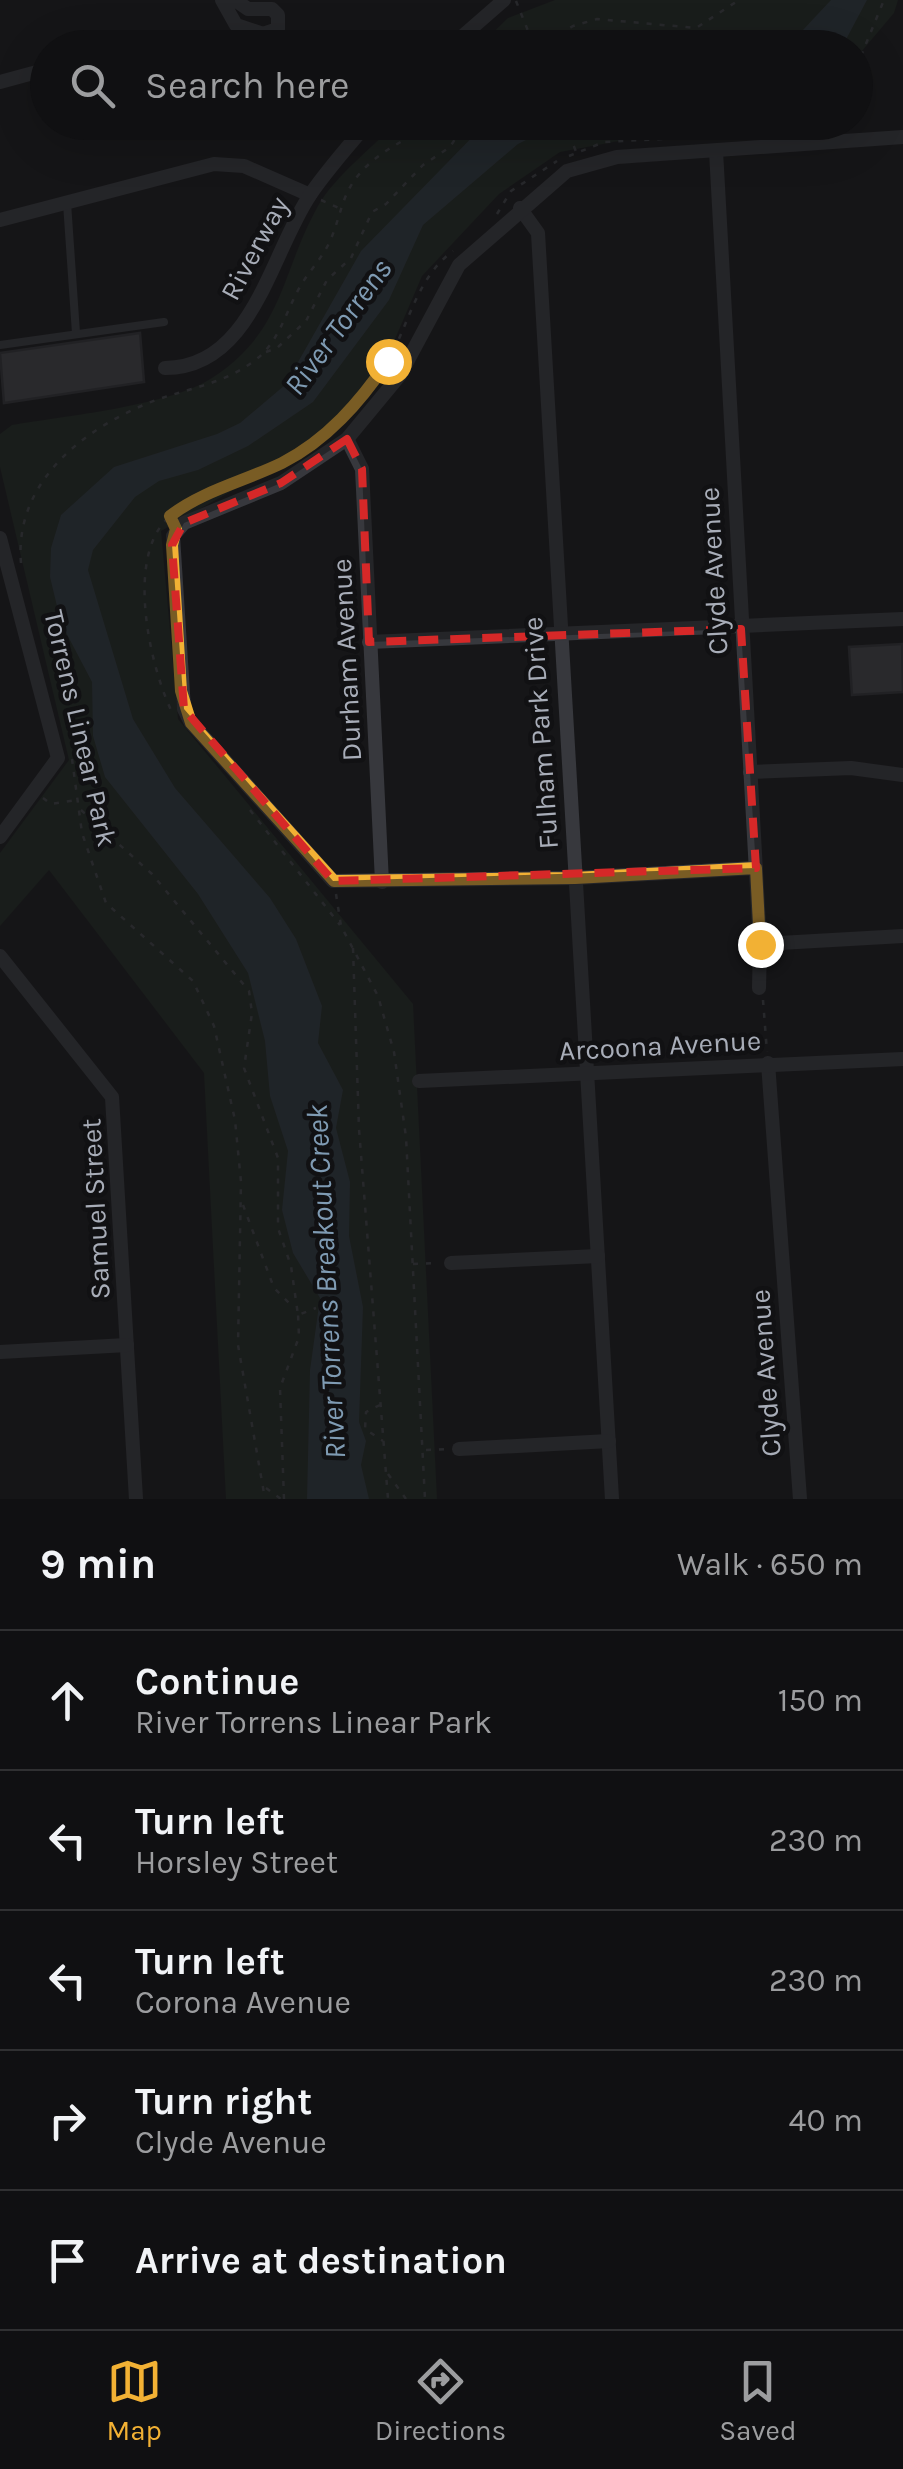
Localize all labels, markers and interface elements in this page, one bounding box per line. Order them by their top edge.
search box [30,30,873,140]
icon: search [65,58,120,113]
text: Search here [145,63,349,108]
street label: Riverway [213,191,295,306]
water label: River Torrens [276,252,400,402]
route start [366,339,412,385]
street label: Clyde Avenue [693,486,734,656]
street label: Durham Avenue [325,558,368,762]
street label: Torrens Linear Park [37,607,124,850]
street label: Fulham Park Drive [516,616,565,850]
route end [738,922,784,968]
street label: Arcoona Avenue [558,1024,762,1067]
water label: River Torrens Breakout Creek [299,1103,353,1460]
street label: Samuel Street [74,1118,117,1300]
street label: Clyde Avenue [743,1288,788,1458]
text: 9 min [40,1539,156,1589]
text: Walk · 650 m [677,1546,863,1583]
text: Continue [135,1659,299,1704]
icon: ahead [40,1673,95,1728]
text: 150 m [778,1682,863,1719]
text: River Torrens Linear Park [135,1704,492,1741]
text: Turn left [135,1799,285,1844]
icon: left [40,1813,95,1868]
text: 230 m [769,1822,863,1859]
text: Horsley Street [135,1844,338,1881]
text: Turn left [135,1939,285,1984]
icon: left [40,1953,95,2008]
text: 230 m [769,1962,863,1999]
text: Corona Avenue [135,1984,351,2021]
text: Turn right [135,2079,312,2124]
icon: right [40,2093,95,2148]
text: 40 m [789,2102,863,2139]
text: Clyde Avenue [135,2124,327,2161]
icon: arrive [40,2233,95,2288]
text: Arrive at destination [135,2238,507,2283]
tab: Map [106,2354,162,2447]
tab: Directions [375,2354,506,2447]
tab: Saved [719,2354,797,2447]

